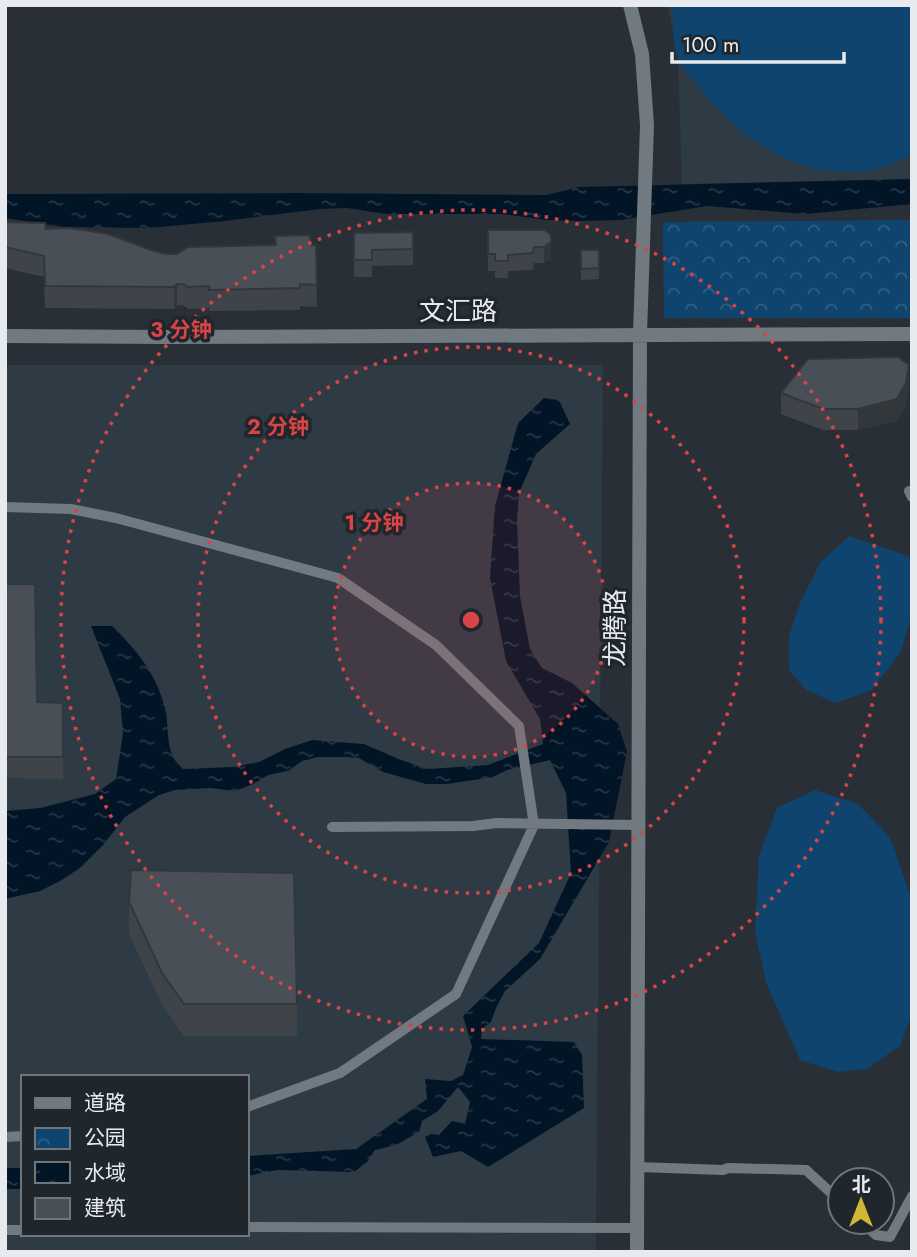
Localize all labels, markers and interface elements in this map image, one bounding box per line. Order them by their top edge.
scale bar [672,21,844,65]
text: 100 m [682,30,739,60]
street label: 文汇路 [419,292,497,330]
text: 3 分钟 [150,315,212,345]
text: 2 分钟 [247,412,309,442]
text: 1 分钟 [345,508,404,538]
street label: 龙腾路 [596,589,634,667]
centre of rings [459,608,483,632]
legend [21,1075,248,1236]
text: 道路 [84,1088,126,1118]
text: 公园 [84,1123,126,1153]
text: 水域 [84,1158,126,1188]
north arrow [826,1166,896,1236]
text: 北 [851,1171,871,1198]
text: 建筑 [84,1193,126,1223]

